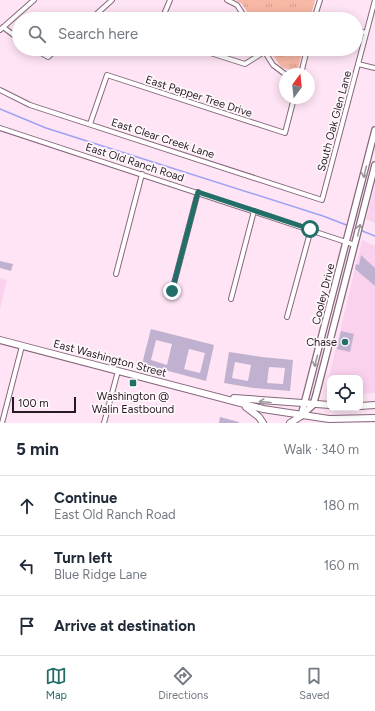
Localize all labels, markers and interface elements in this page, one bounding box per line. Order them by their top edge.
search box [12,12,363,56]
icon: search [26,23,48,45]
text: Search here [58,25,138,43]
north arrow [279,68,315,104]
street label: South Oak Glen Lane [315,69,354,173]
street label: East Pepper Tree Drive [144,73,254,120]
street label: East Clear Creek Lane [110,116,216,161]
street label: East Old Ranch Road [84,140,186,185]
one-way arrow [360,165,368,178]
route start [301,220,319,238]
one-way arrow [355,224,363,237]
street label: Cooley Drive [310,262,337,326]
route end [163,282,181,300]
place label: Chase [306,336,337,349]
street label: East Washington Street [52,337,168,380]
marker: Chase [340,337,350,347]
one-way arrow [312,354,319,367]
map controls [327,375,363,411]
button: locate [327,375,363,411]
marker: Washington @ Walin Eastbound [128,378,138,388]
place label: Washington @ Walin Eastbound [92,390,174,416]
scale bar [12,395,76,414]
text: 100 m [18,397,49,410]
one-way arrow [259,398,272,405]
text: 5 min [16,439,59,459]
text: Walk · 340 m [284,442,359,457]
text: Continue [54,489,117,507]
icon: ahead [16,495,38,517]
text: 180 m [323,498,359,513]
text: East Old Ranch Road [54,507,176,522]
text: Turn left [54,549,112,567]
icon: left [16,555,38,577]
text: 160 m [324,558,359,573]
text: Blue Ridge Lane [54,567,147,582]
icon: arrive [16,615,38,637]
text: Arrive at destination [54,617,195,635]
tab: Map [45,665,67,702]
tab: Directions [158,665,208,702]
tab: Saved [299,665,330,702]

